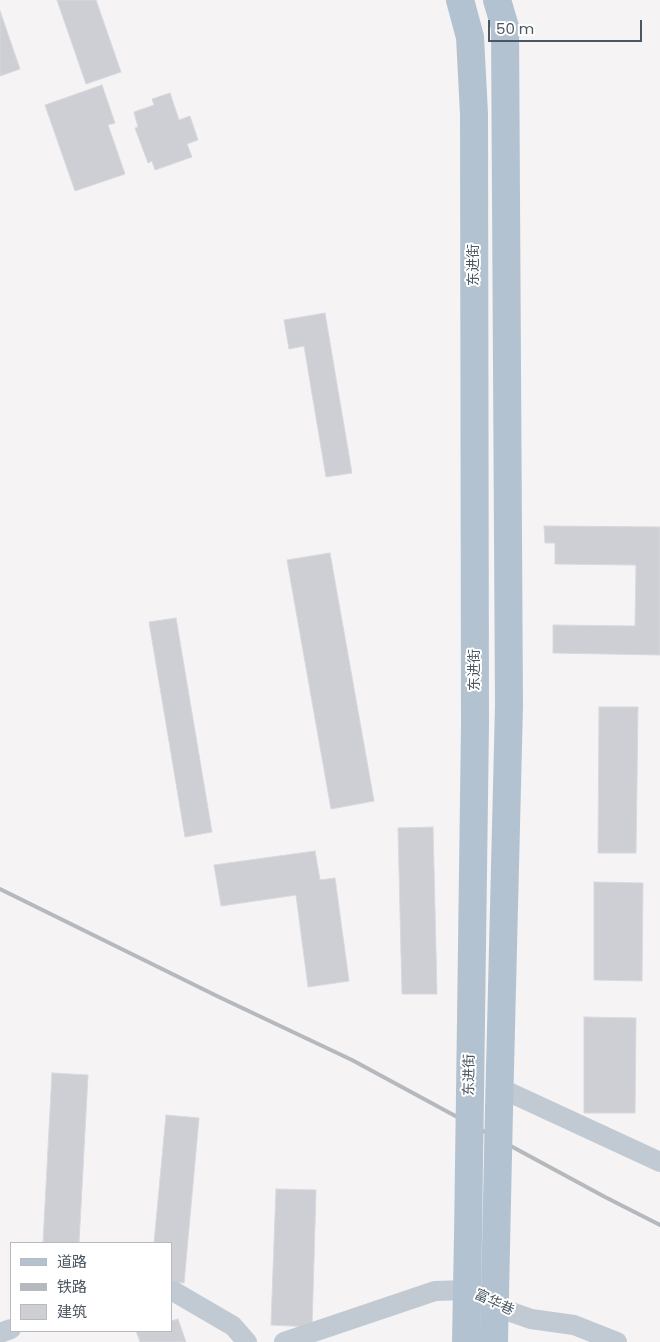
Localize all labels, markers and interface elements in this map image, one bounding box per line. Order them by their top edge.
scale bar [490,10,644,42]
text: 50 m [496,18,534,39]
street label: 东进街 [466,244,482,286]
street label: 东进街 [467,649,483,691]
street label: 东进街 [461,1054,479,1096]
legend [10,1242,172,1332]
text: 道路 [57,1251,87,1272]
text: 铁路 [57,1276,87,1297]
street label: 富华巷 [471,1287,517,1319]
text: 建筑 [57,1301,87,1322]

